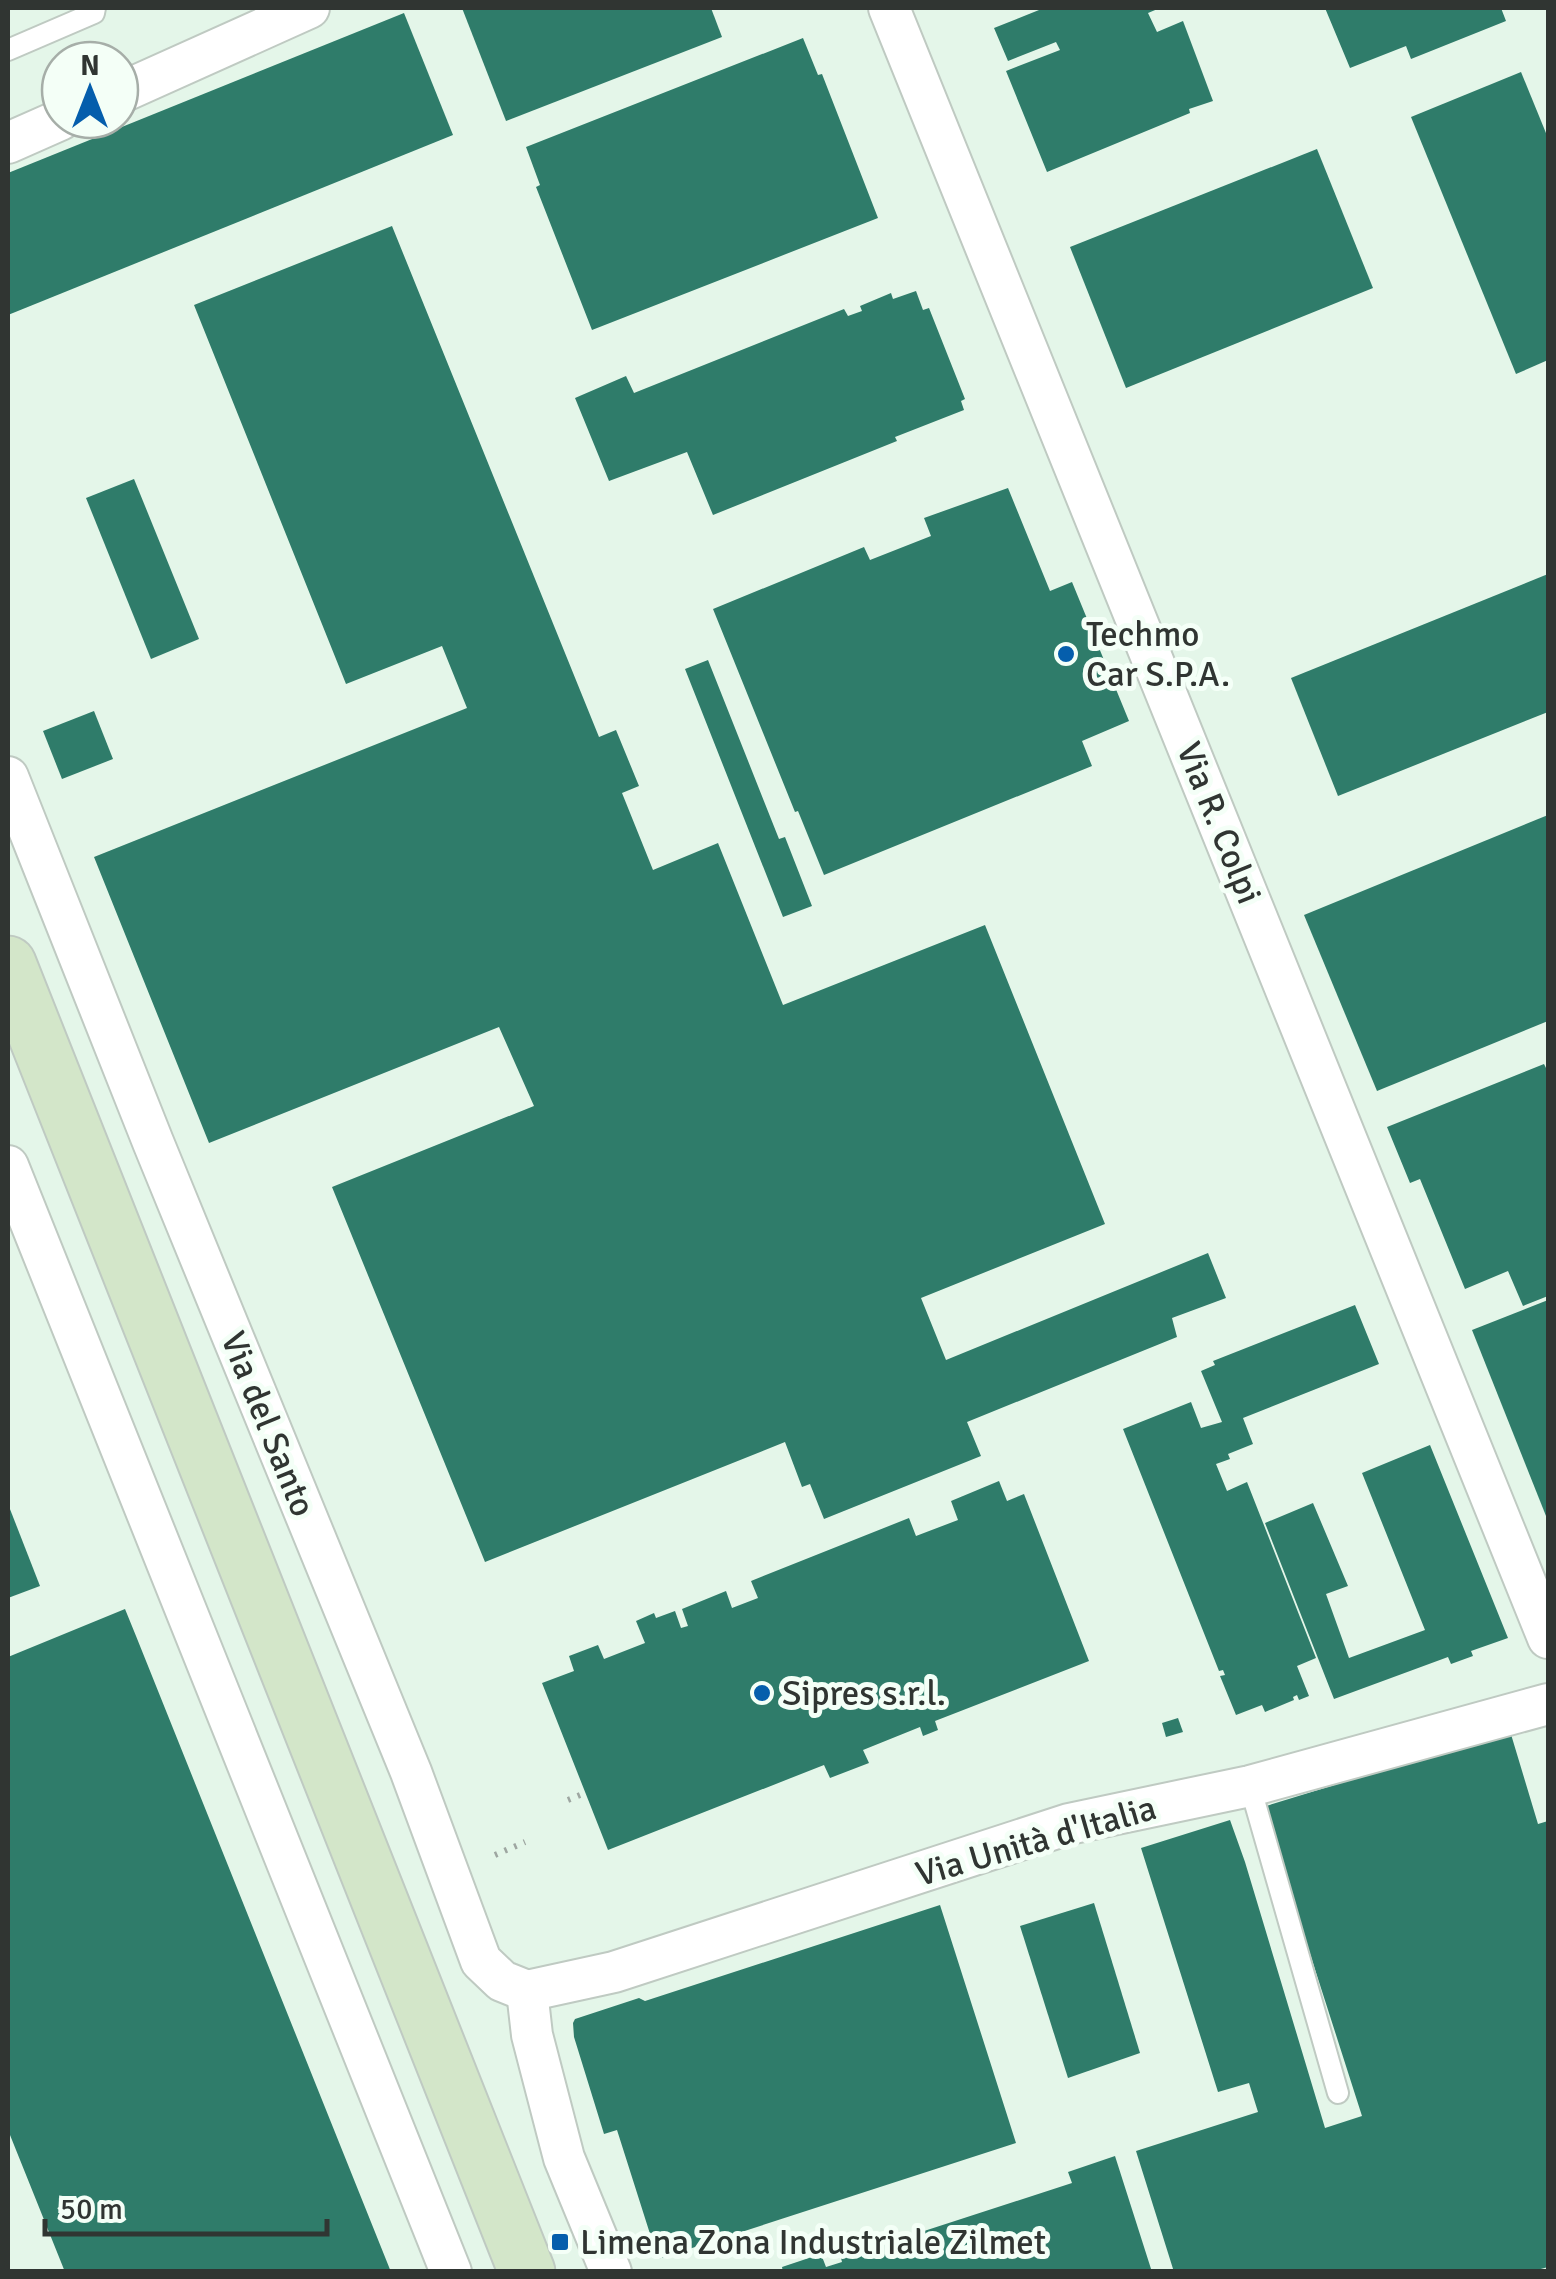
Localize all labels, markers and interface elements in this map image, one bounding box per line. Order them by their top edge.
north arrow [40,40,140,140]
text: N [80,49,100,83]
place label: Techmo Car S.P.A. [1086,613,1230,696]
marker: Techmo Car S.P.A. [1055,643,1077,665]
street label: Via R. Colpi [1167,736,1271,910]
street label: Via del Santo [211,1325,325,1523]
place label: Sipres s.r.l. [782,1672,946,1715]
marker: Sipres s.r.l. [751,1682,773,1704]
street label: Via Unità d'Italia [911,1786,1161,1896]
scale bar [45,2174,328,2236]
text: 50 m [60,2191,123,2228]
place label: Limena Zona Industriale Zilmet [580,2221,1046,2264]
marker: Limena Zona Industriale Zilmet [549,2231,571,2253]

